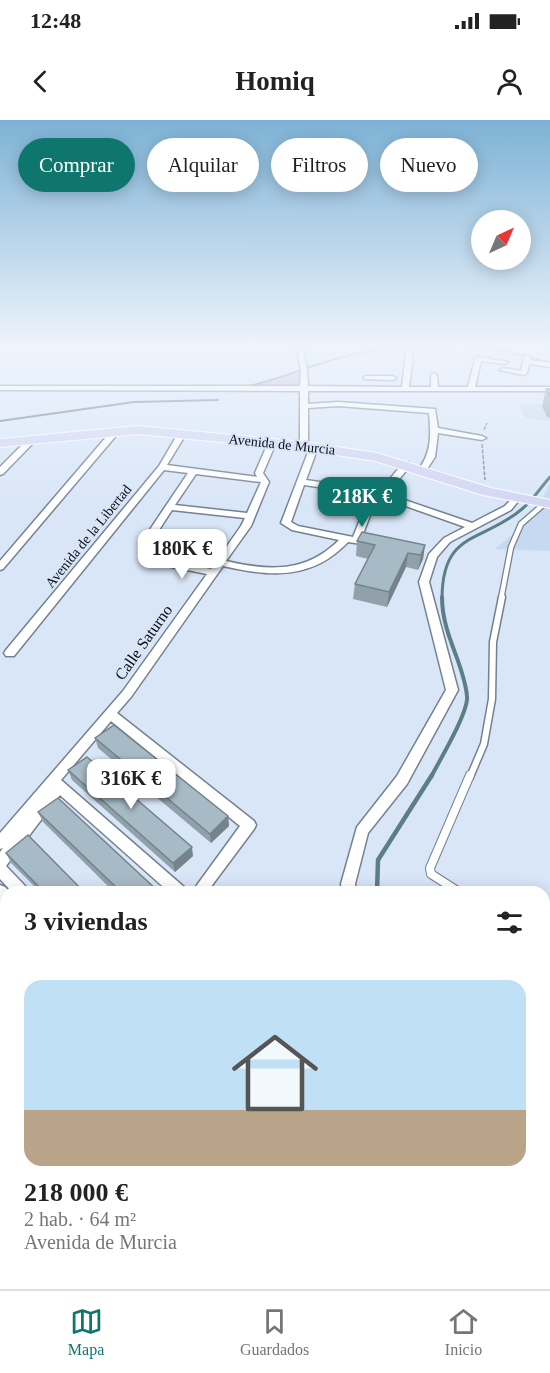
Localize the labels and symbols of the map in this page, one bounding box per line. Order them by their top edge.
north arrow [471,210,531,270]
street label: Avenida de Murcia [228,431,337,458]
pin: 218K € [313,477,411,528]
street label: Avenida de la Libertad [42,482,134,591]
pin: 180K € [133,529,231,580]
street label: Calle Saturno [111,602,175,683]
pin: 316K € [82,759,180,810]

